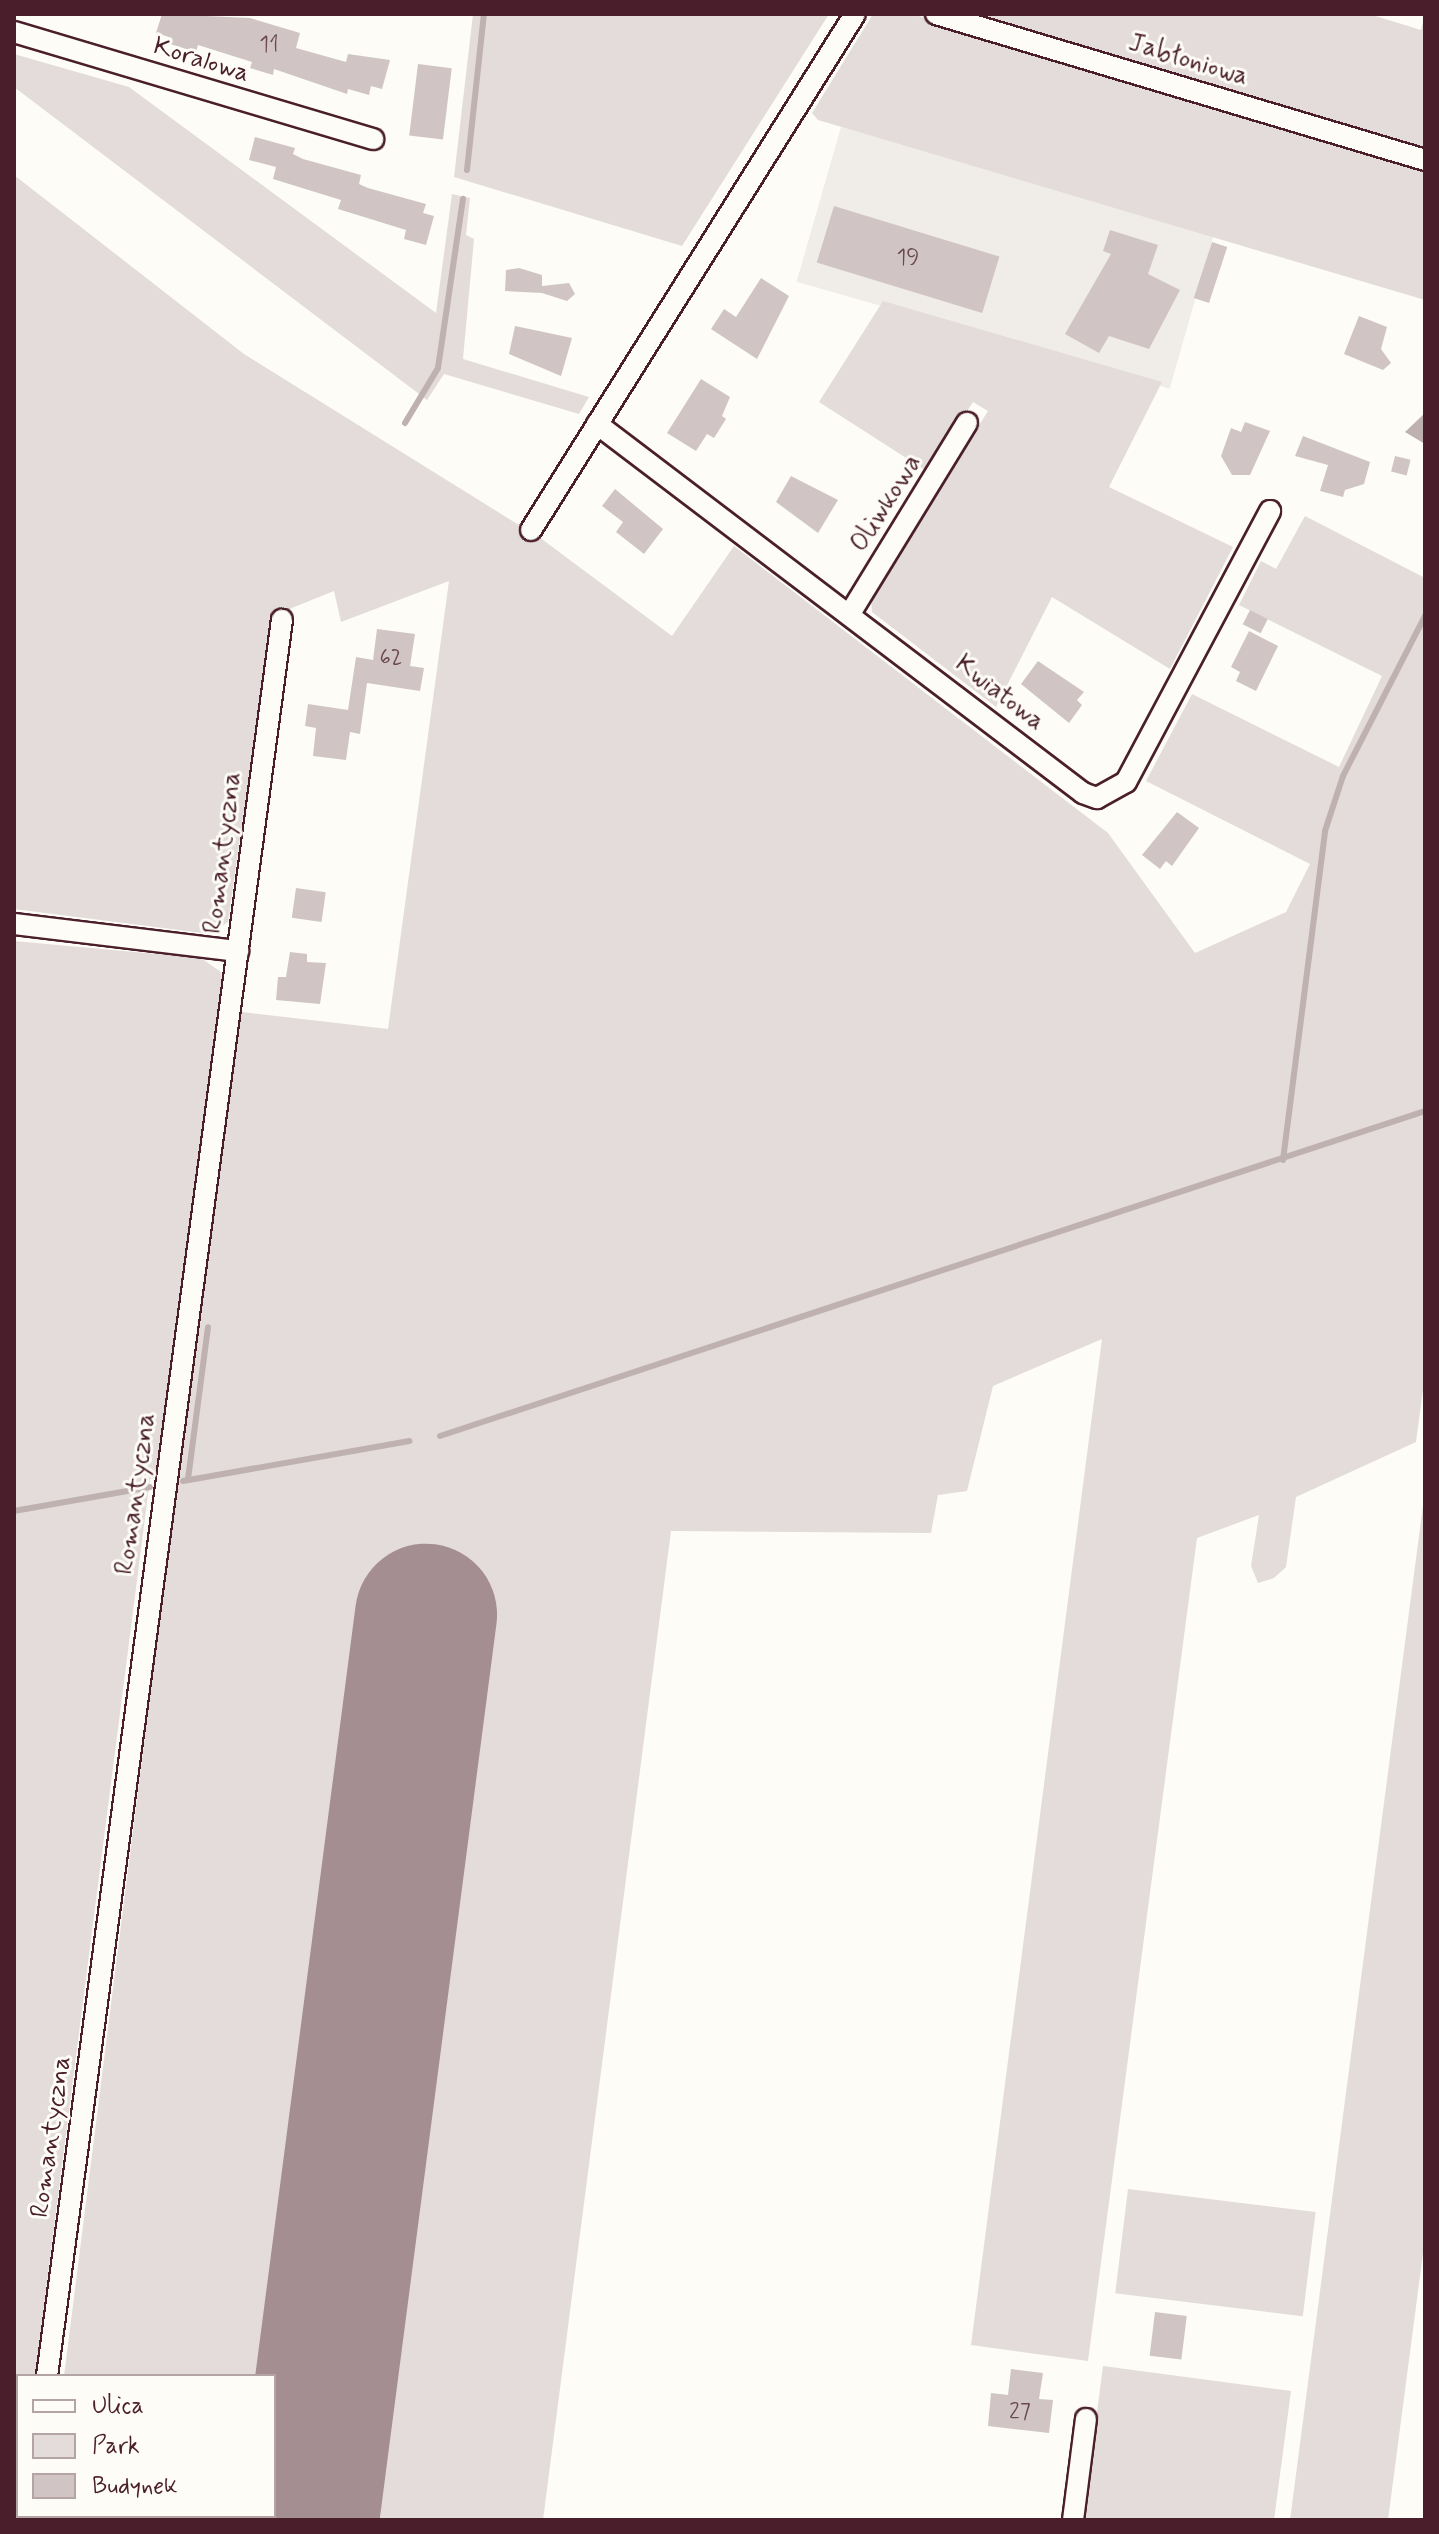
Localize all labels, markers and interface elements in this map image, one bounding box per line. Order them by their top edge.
street label: Jabłoniowa [1124,28,1252,94]
street label: Koralowa [149,32,253,90]
house number: 11 [259,33,279,59]
house number: 19 [897,246,919,272]
street label: Oliwkowa [845,449,929,559]
house number: 62 [380,646,402,672]
street label: Kwiatowa [948,649,1050,739]
street label: Romantyczna [199,770,249,936]
street label: Romantyczna [110,1411,164,1577]
street label: Romantyczna [25,2054,79,2220]
legend [16,2374,276,2518]
text: Ulica [92,2391,144,2422]
house number: 27 [1009,2400,1031,2426]
text: Park [92,2431,140,2462]
text: Budynek [92,2471,178,2502]

